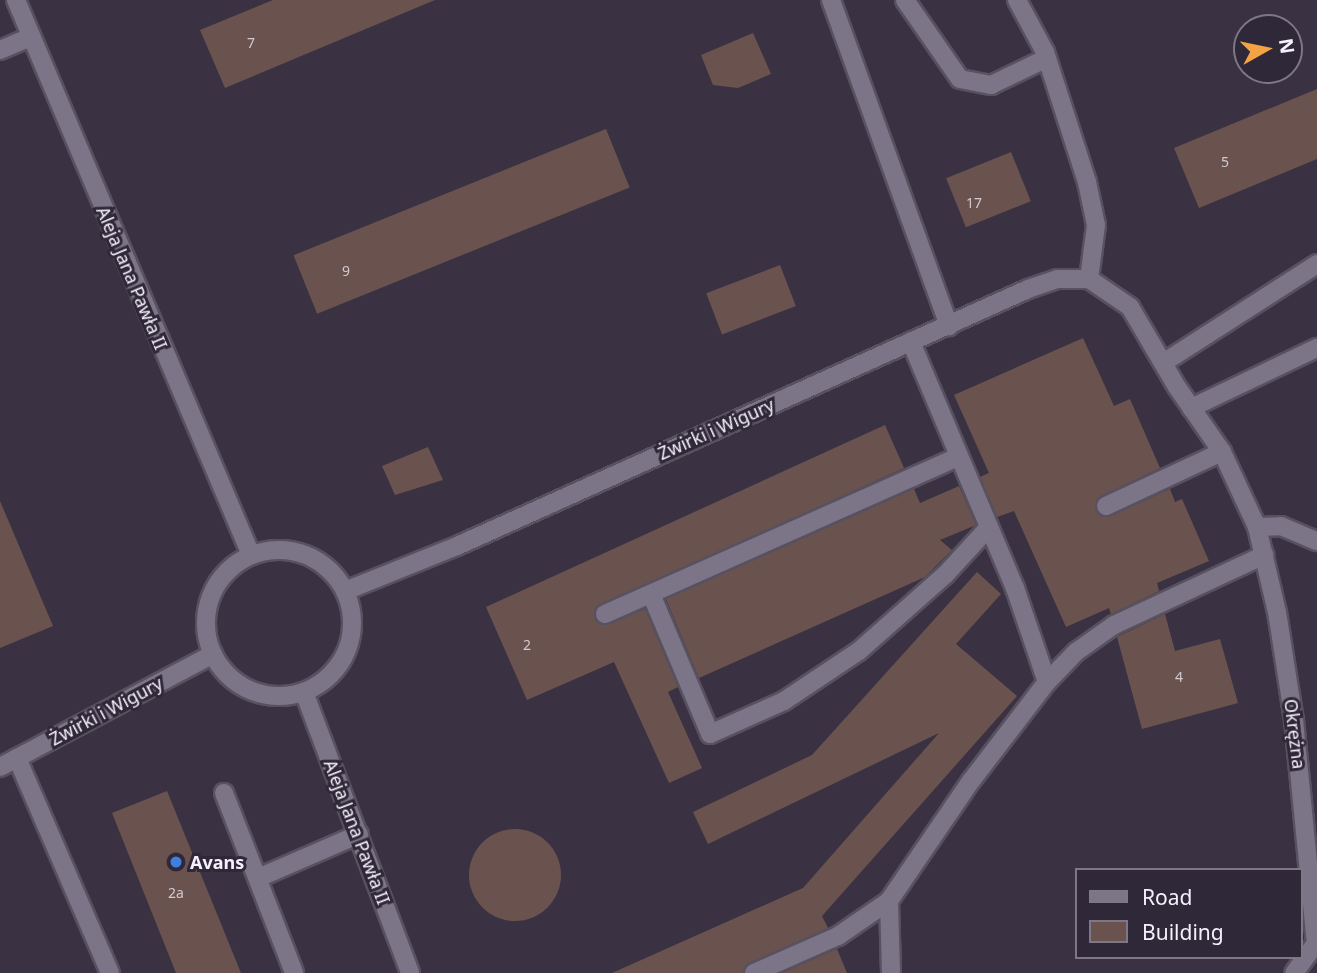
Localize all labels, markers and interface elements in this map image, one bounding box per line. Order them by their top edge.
north arrow [1233,14,1303,84]
house number: 7 [247,35,255,51]
text: N [1273,36,1301,56]
house number: 5 [1221,154,1229,170]
house number: 17 [966,195,982,211]
street label: Aleja Jana Pawła II [92,203,172,353]
house number: 9 [342,263,350,279]
street label: Żwirki i Wigury [655,394,777,464]
house number: 2 [523,637,531,653]
house number: 4 [1175,669,1183,685]
street label: Żwirki i Wigury [46,672,166,750]
street label: Okrężna [1280,698,1310,770]
street label: Aleja Jana Pawła II [319,757,395,907]
place label: Avans [190,851,244,873]
marker: Avans [168,854,184,870]
legend [1076,868,1303,959]
text: Road [1142,883,1192,911]
house number: 2a [168,885,184,901]
text: Building [1142,918,1224,946]

